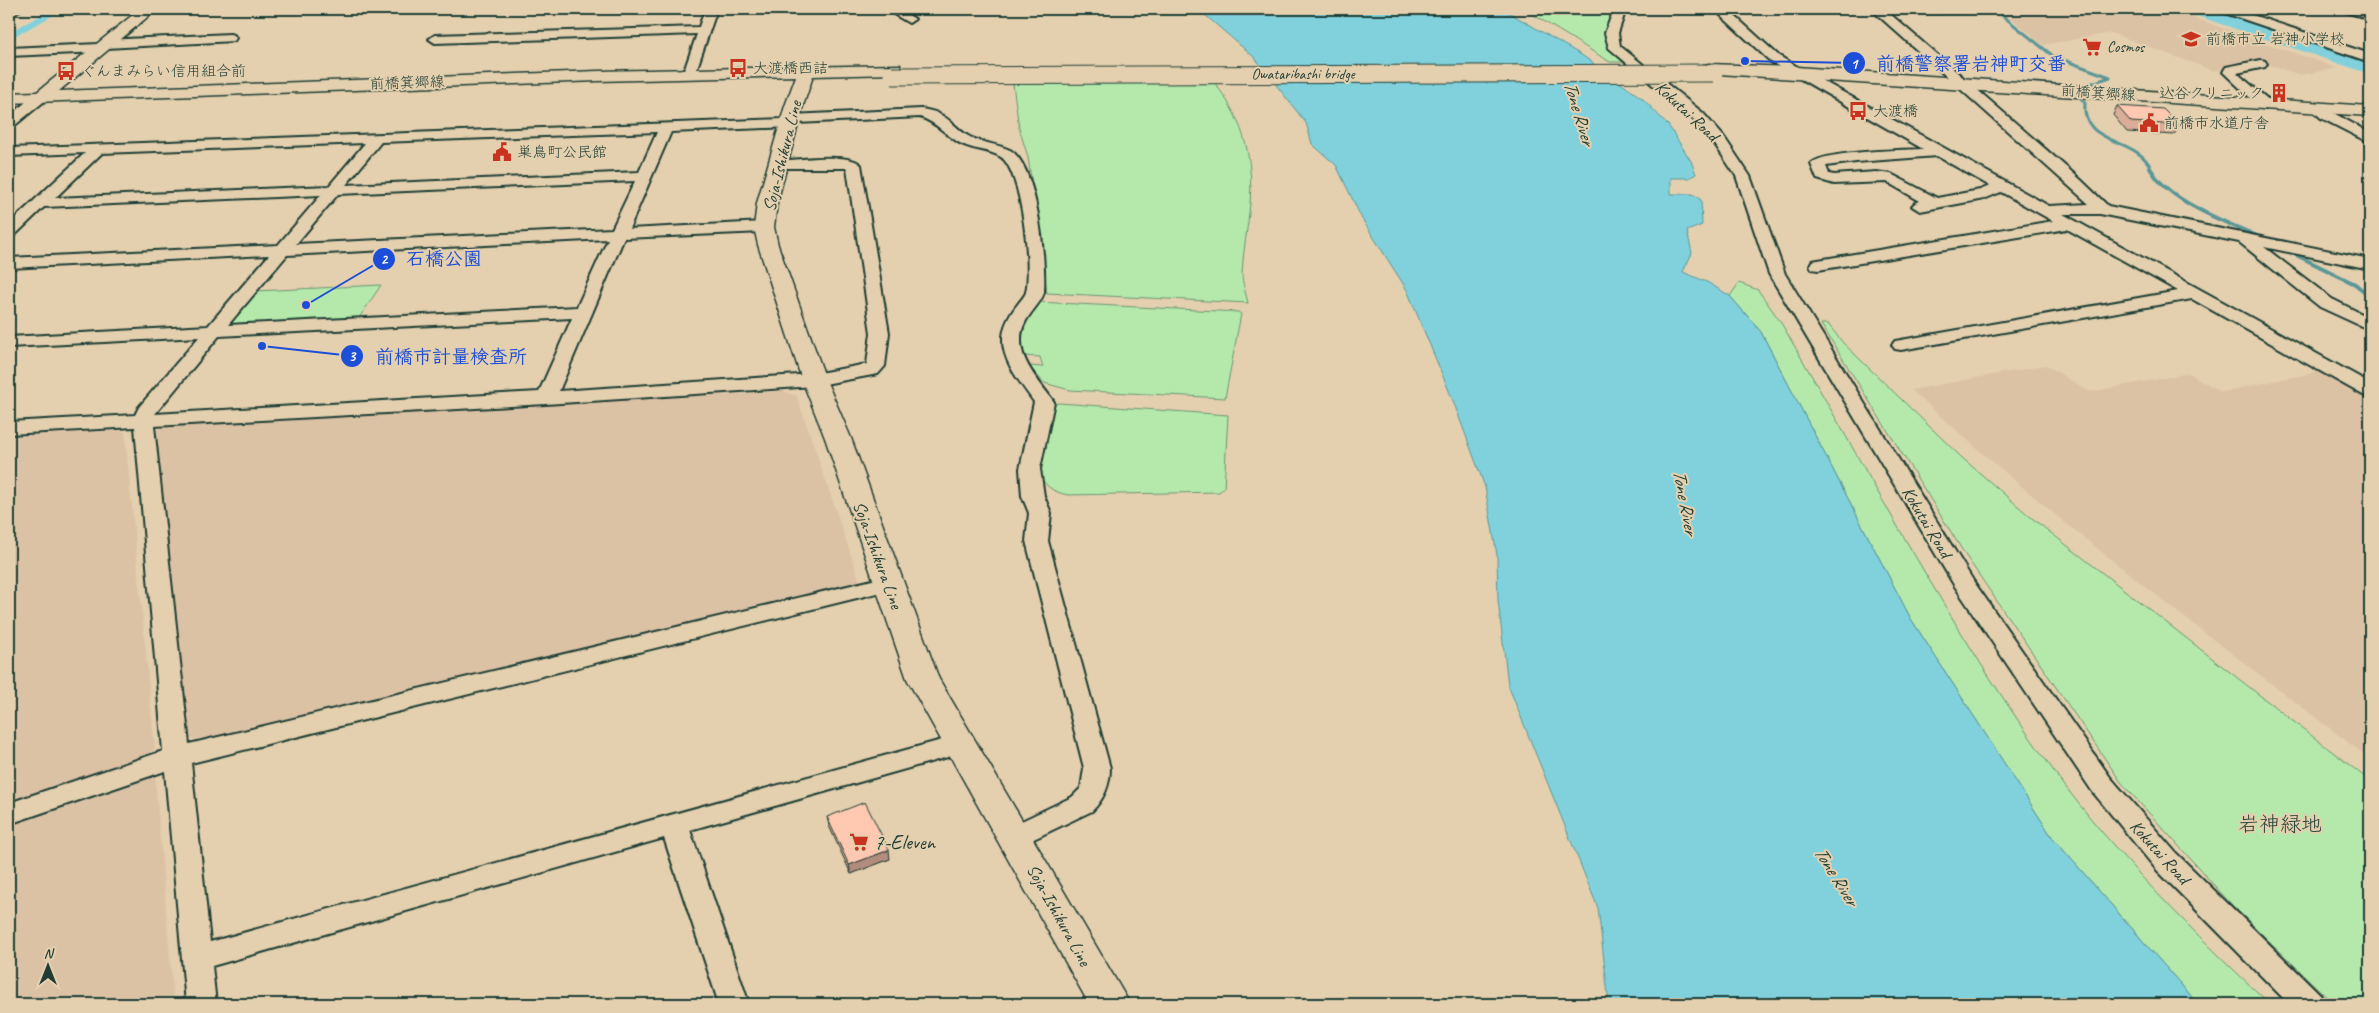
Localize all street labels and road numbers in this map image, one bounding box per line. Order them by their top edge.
street label: Owataribashi bridge [1251,65,1356,84]
street label: 前橋箕郷線 [369,72,445,94]
street label: Kokutai Road [1651,76,1726,148]
street label: 前橋箕郷線 [2060,81,2136,105]
street label: Soja-Ishikura Line [758,97,807,213]
street label: Kokutai Road [1897,482,1958,564]
street label: Soja-Ishikura Line [848,498,908,613]
street label: Kokutai Road [2125,815,2197,891]
street label: Soja-Ishikura Line [1022,860,1097,971]

